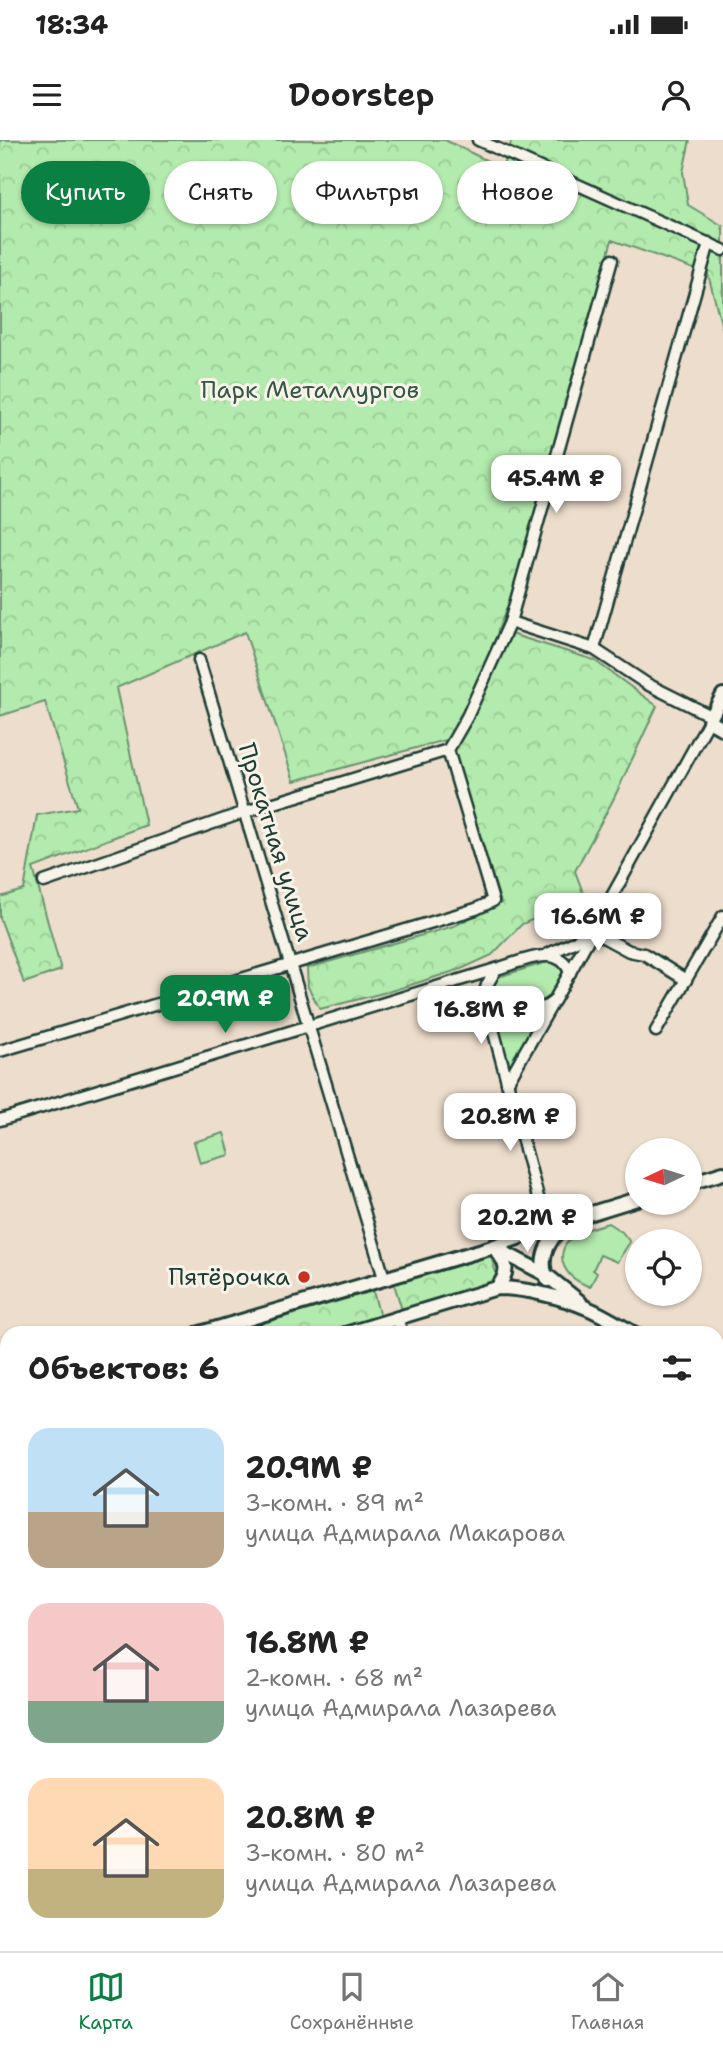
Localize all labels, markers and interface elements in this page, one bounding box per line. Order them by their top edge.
text: 18:34 [35,7,108,42]
text: Doorstep [288,73,435,116]
icon: menu [28,76,66,114]
icon: person [657,76,695,114]
chip: Купить [21,161,150,224]
chip: Снять [164,161,277,224]
chip: Фильтры [291,161,443,224]
chip: Новое [457,161,578,224]
park label: Парк Металлургов [201,374,419,406]
pin: 45.4M ₽ [491,456,621,515]
text: 45.4M ₽ [507,463,605,493]
street label: Прокатная улица [231,739,321,945]
pin: 16.6M ₽ [533,894,663,953]
text: 16.6M ₽ [550,901,646,931]
pin: 20.9M ₽ [160,976,290,1035]
text: 20.9M ₽ [176,983,274,1013]
pin: 16.8M ₽ [416,986,546,1046]
text: 16.8M ₽ [433,994,529,1024]
pin: 20.8M ₽ [445,1094,575,1153]
text: 20.8M ₽ [460,1101,560,1131]
north arrow [625,1138,702,1214]
map controls [625,1138,702,1306]
pin: 20.2M ₽ [462,1194,592,1254]
text: 20.2M ₽ [477,1202,577,1232]
button: locate [625,1229,702,1306]
place label: Пятёрочка [168,1261,290,1293]
marker: Пятёрочка [296,1269,312,1285]
text: Объектов: 6 [28,1348,220,1389]
icon: filters [658,1349,696,1387]
text: 20.9M ₽ [245,1447,373,1488]
icon: home [84,1456,168,1540]
text: 3-комн. · 89 m² [245,1488,424,1518]
text: улица Адмирала Макарова [245,1518,565,1548]
text: 16.8M ₽ [245,1622,370,1663]
icon: home [84,1631,168,1715]
text: 2-комн. · 68 m² [245,1663,423,1693]
text: улица Адмирала Лазарева [245,1693,556,1723]
text: 20.8M ₽ [245,1797,376,1838]
icon: home [84,1806,168,1890]
text: 3-комн. · 80 m² [245,1838,425,1868]
text: улица Адмирала Лазарева [245,1868,556,1898]
tab: Карта [78,1968,133,2035]
tab: Сохранённые [290,1968,414,2035]
tab: Главная [571,1968,645,2035]

